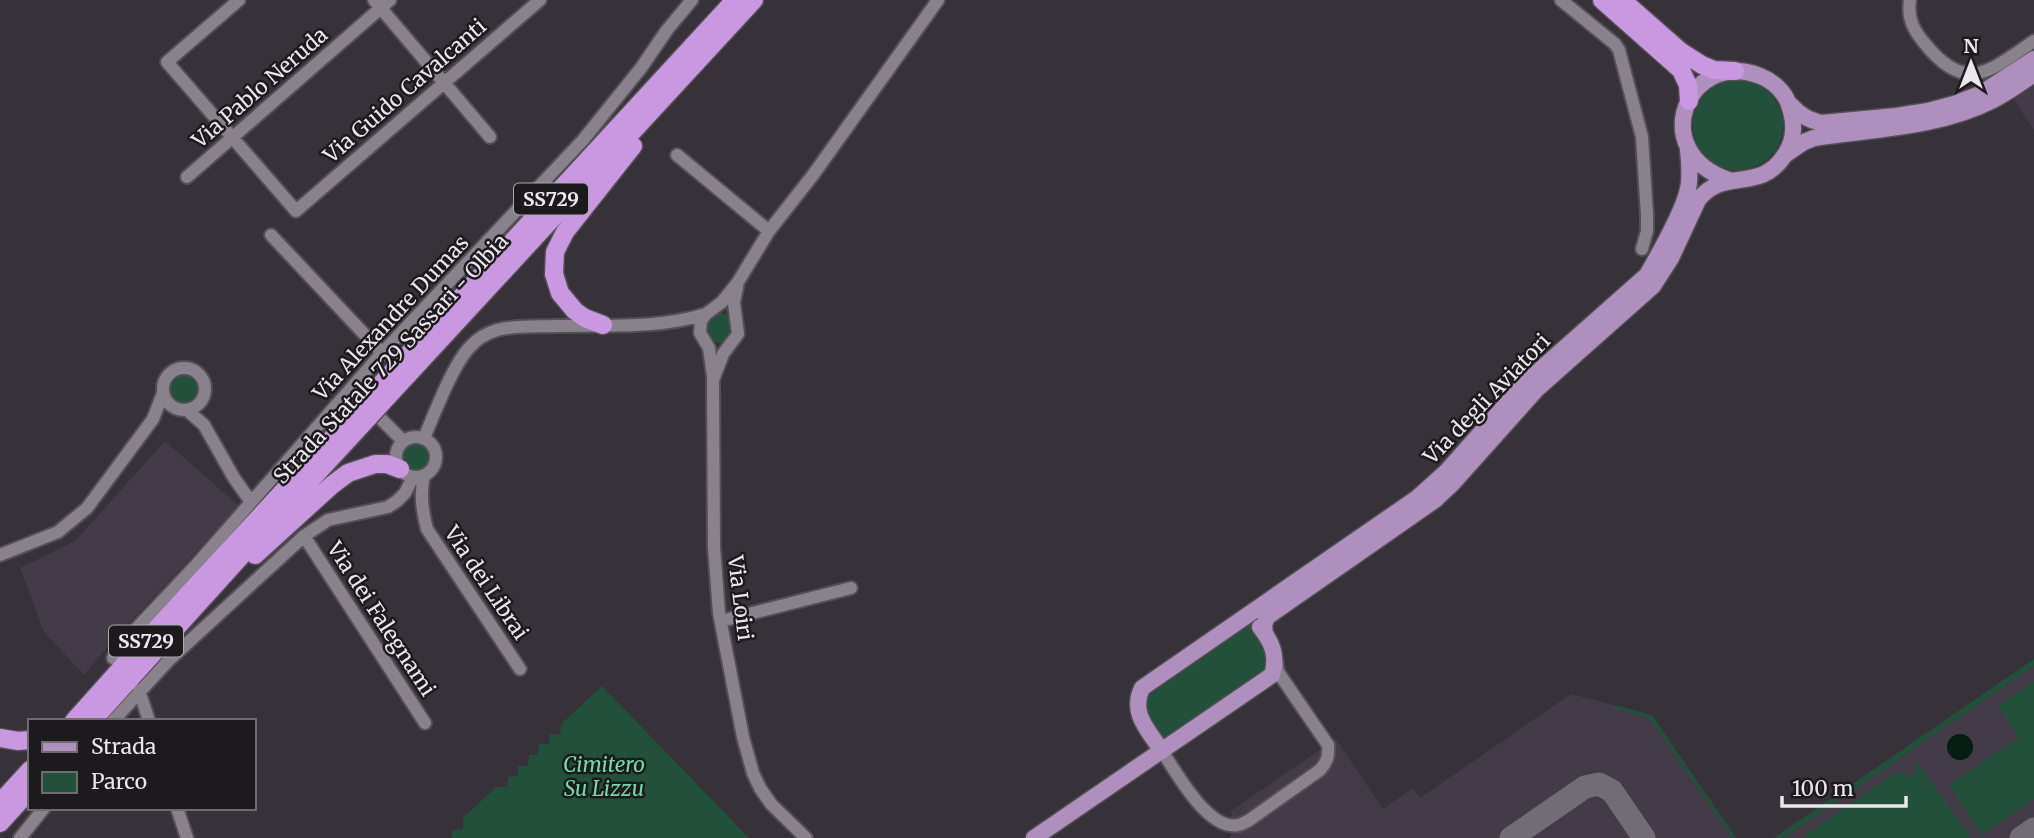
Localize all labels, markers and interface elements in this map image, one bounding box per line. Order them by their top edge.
street label: Via Guido Cavalcanti [317,12,492,169]
street label: Via Pablo Neruda [186,21,333,155]
north arrow [1936,28,2006,98]
text: N [1963,34,1979,58]
road number: SS729 [514,183,588,214]
street label: Strada Statale 729 Sassari - Olbia [268,228,514,489]
street label: Via Alexandre Dumas [306,229,474,407]
street label: Via degli Aviatori [1417,328,1556,470]
street label: Via dei Librai [438,520,535,645]
street label: Via dei Falegnami [321,535,442,701]
street label: Via Loiri [722,553,759,642]
road number: SS729 [109,626,183,656]
legend [28,719,256,810]
text: Strada [91,733,156,760]
park label: Cimitero Su Lizzu [563,751,645,802]
scale bar [1782,764,1906,808]
text: Parco [91,768,147,795]
text: 100 m [1792,775,1854,802]

